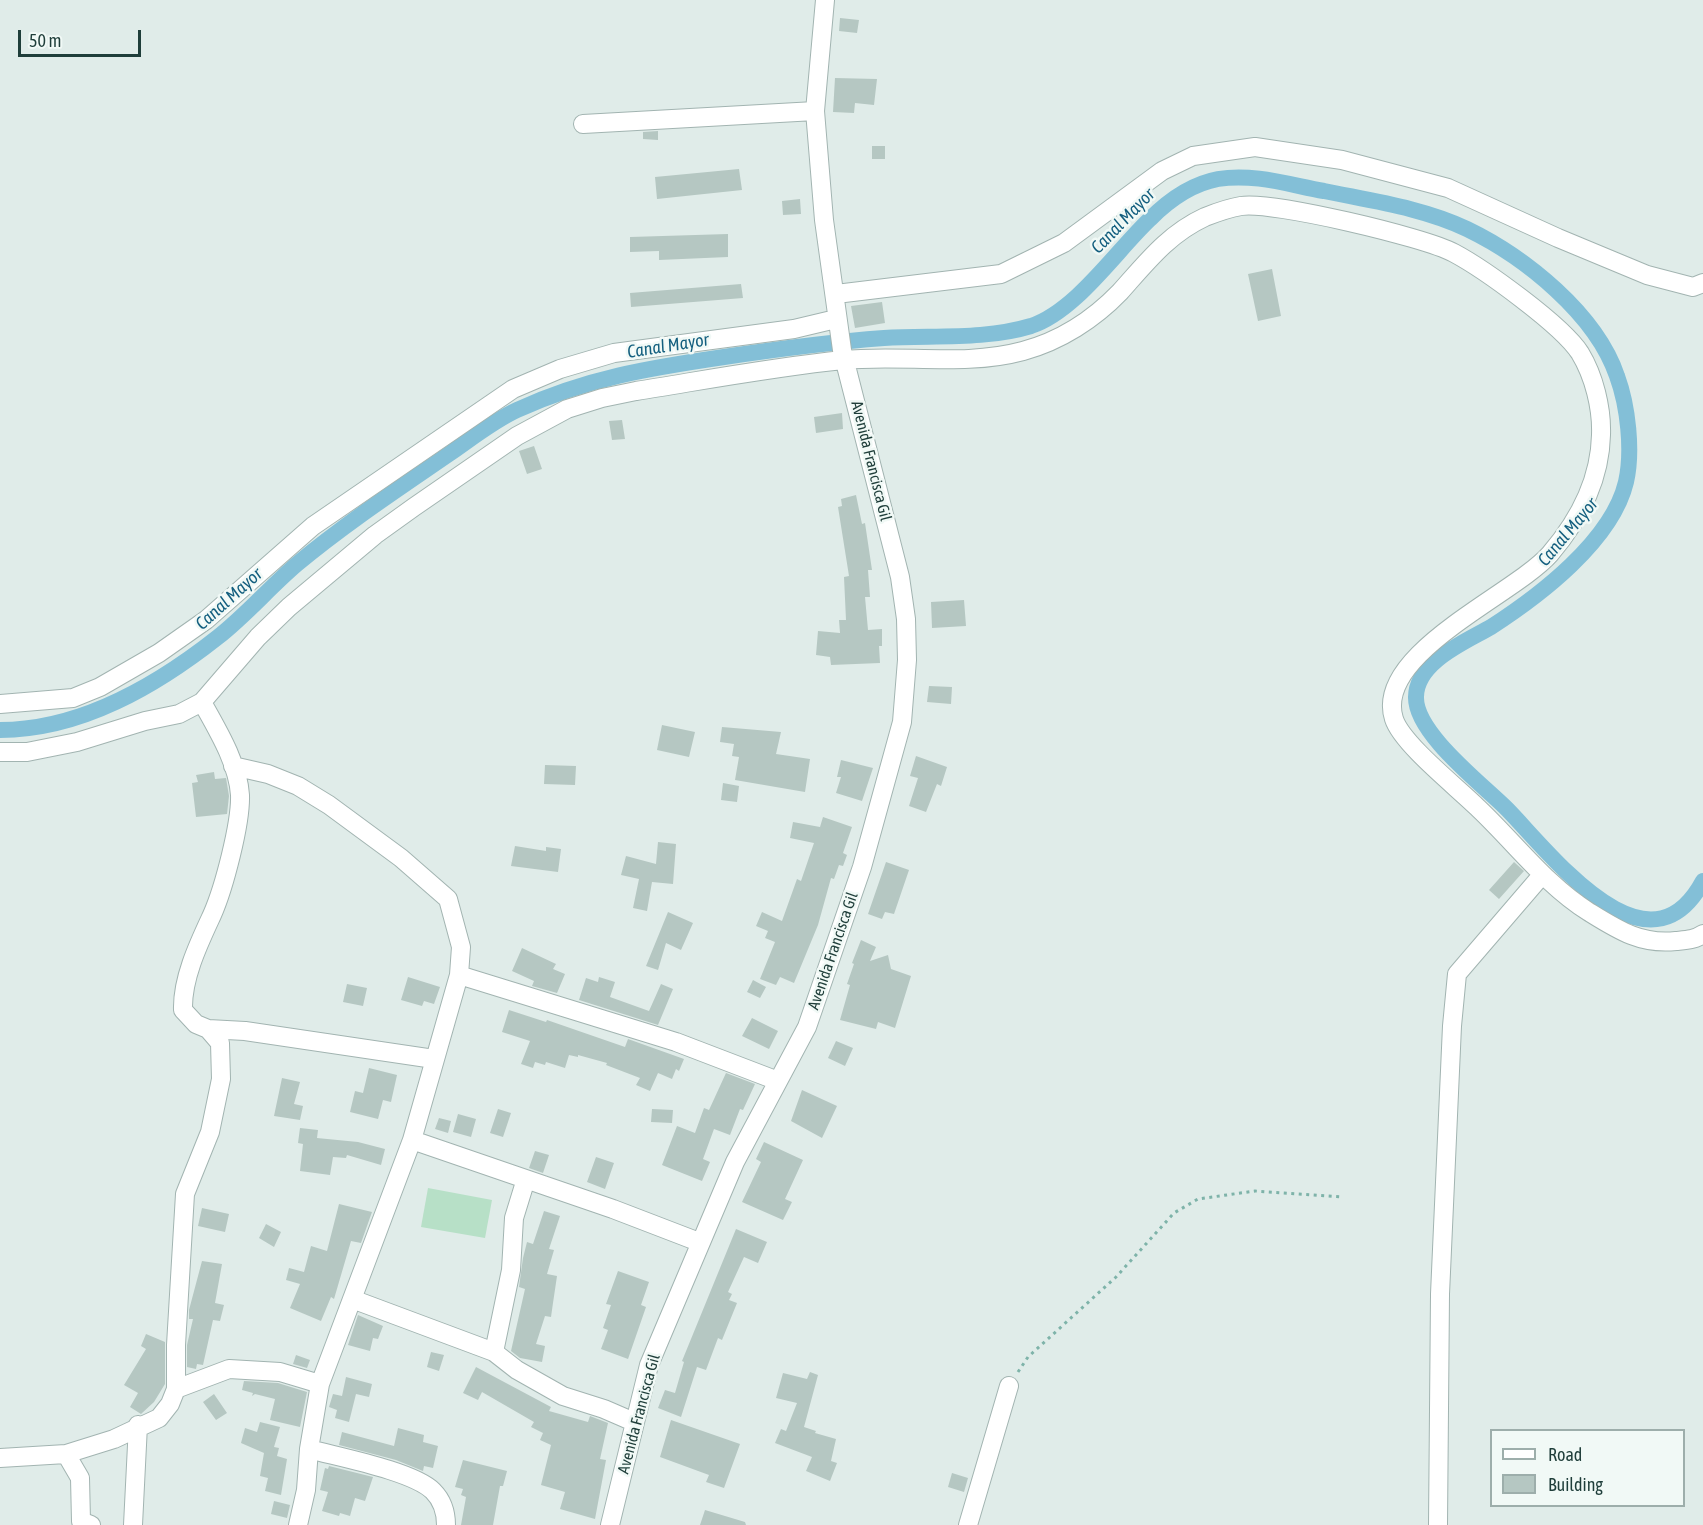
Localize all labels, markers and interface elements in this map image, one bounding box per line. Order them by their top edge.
scale bar [21,18,144,56]
text: 50 m [29,30,61,51]
water label: Canal Mayor [1087,184,1159,258]
water label: Canal Mayor [626,329,710,363]
street label: Avenida Francisca Gil [847,399,895,523]
water label: Canal Mayor [1533,494,1603,570]
water label: Canal Mayor [191,563,267,635]
street label: Avenida Francisca Gil [804,890,862,1012]
street label: Avenida Francisca Gil [614,1352,664,1476]
legend [1490,1429,1685,1507]
text: Road [1548,1444,1582,1465]
text: Building [1548,1474,1603,1495]

